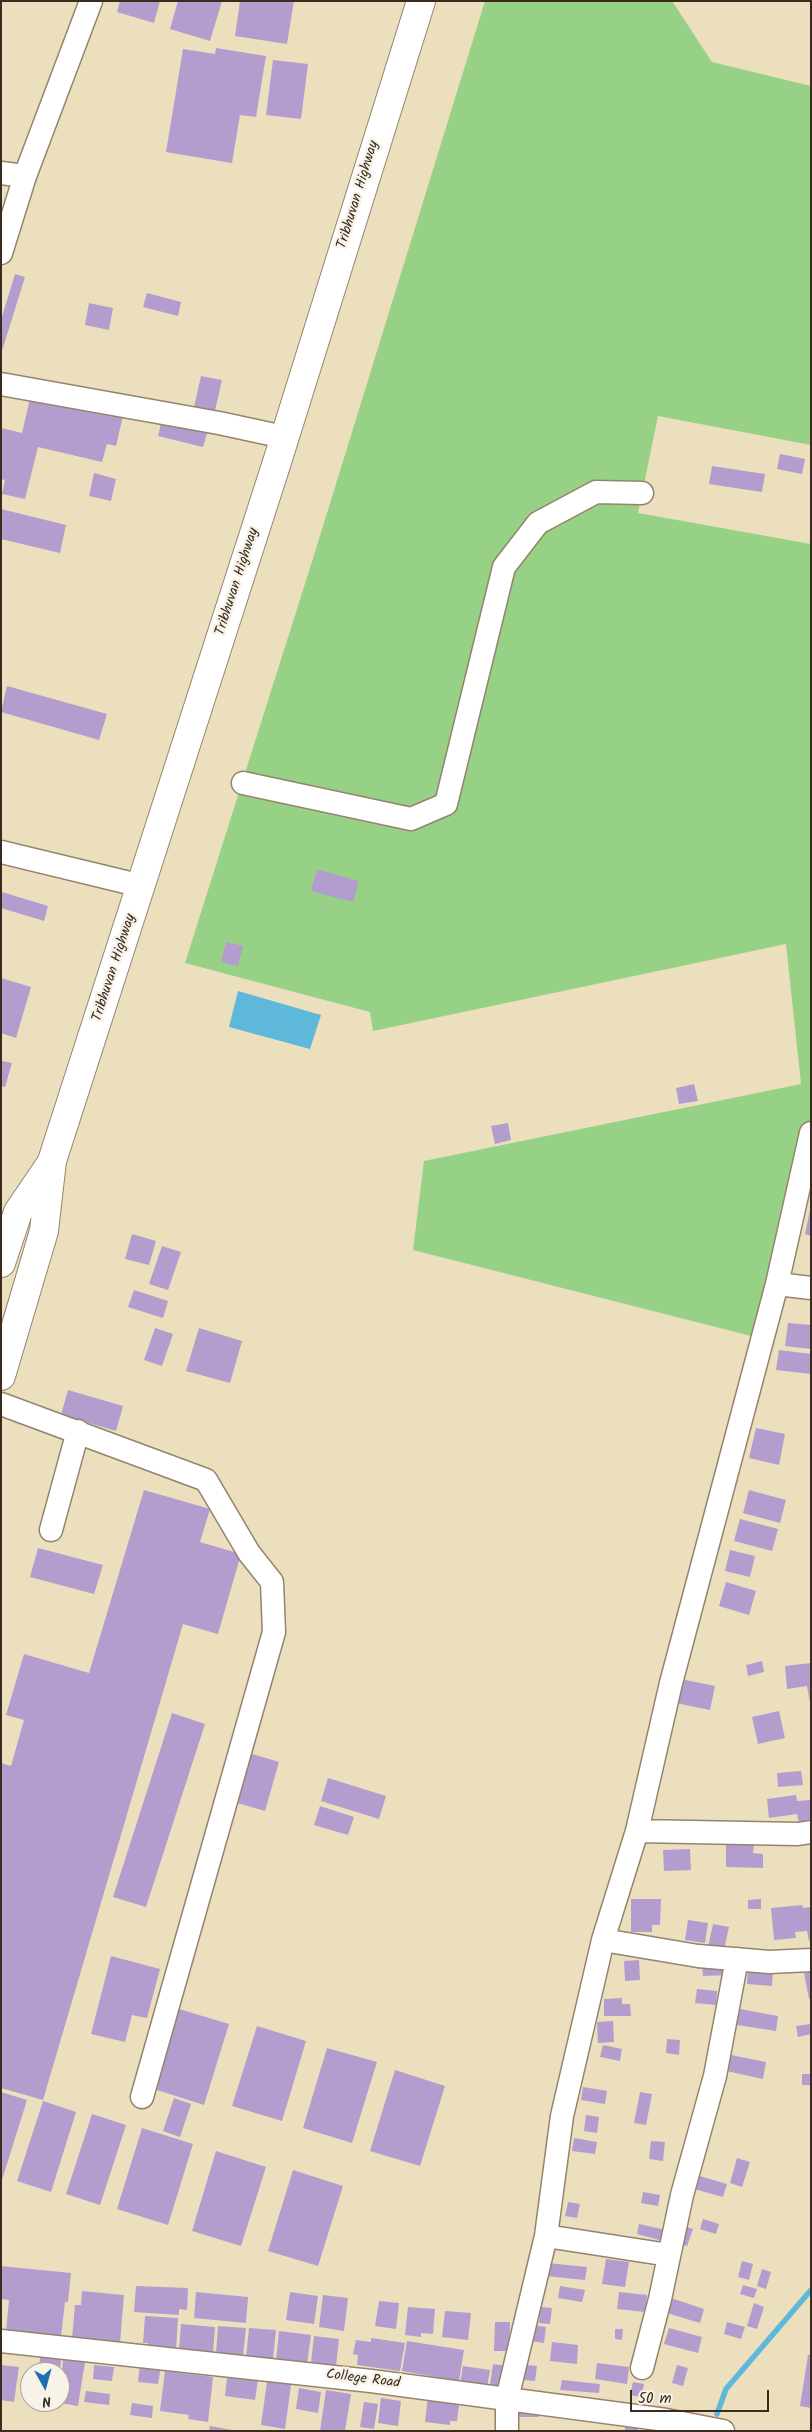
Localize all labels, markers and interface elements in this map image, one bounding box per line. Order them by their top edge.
street label: Tribhuvan Highway [335,139,383,251]
street label: Tribhuvan Highway [213,526,263,638]
street label: Tribhuvan Highway [90,912,140,1024]
north arrow [20,2362,70,2412]
street label: College Road [325,2367,401,2393]
scale bar [632,2380,771,2412]
text: 50 m [638,2387,672,2411]
text: N [41,2389,52,2412]

